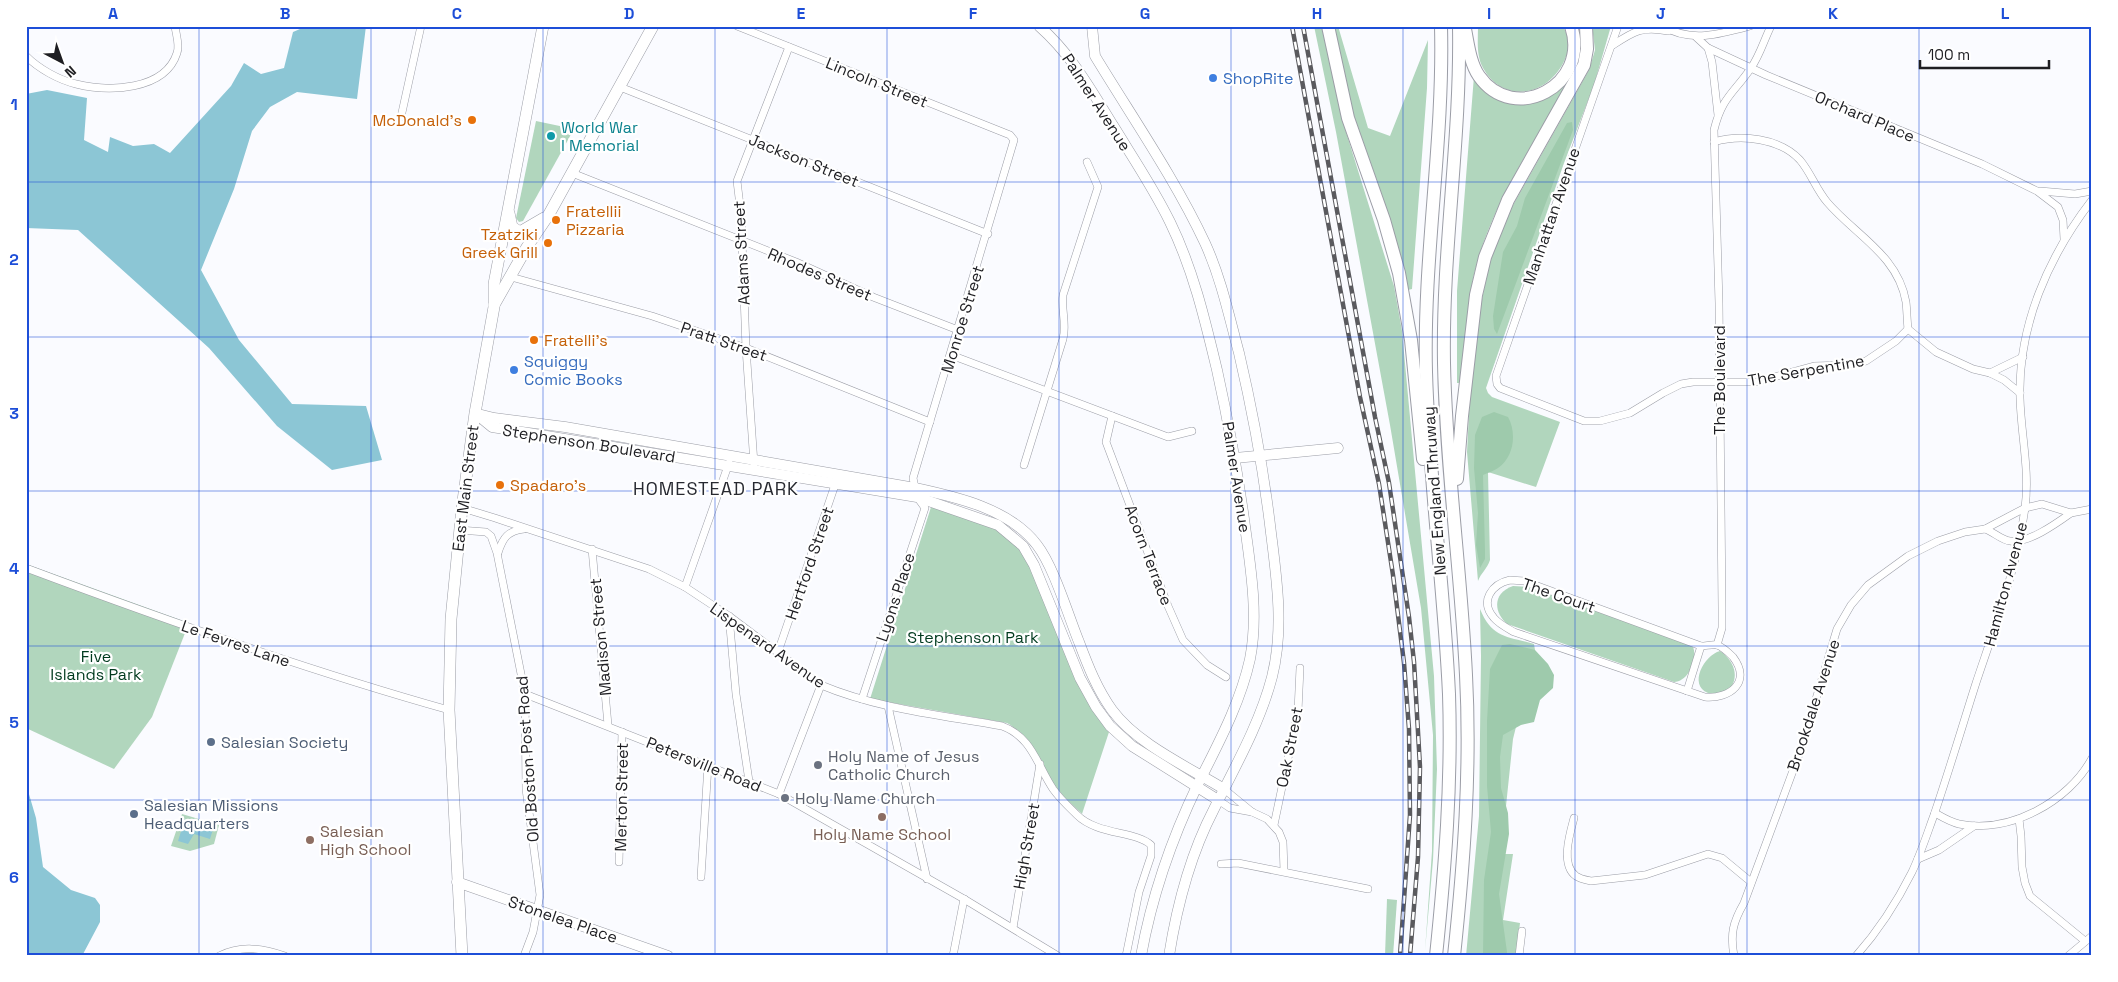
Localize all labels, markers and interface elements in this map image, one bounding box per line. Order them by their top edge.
text: A [108,3,118,24]
text: B [280,3,290,24]
text: C [452,3,462,24]
text: D [624,3,634,24]
text: E [797,3,806,24]
text: F [969,3,978,24]
text: G [1140,3,1150,24]
text: H [1312,3,1322,24]
text: I [1487,3,1491,24]
text: J [1656,3,1666,24]
text: K [1828,3,1838,24]
text: L [2001,3,2010,24]
north arrow [38,38,88,88]
scale bar [1920,38,2049,70]
text: 100 m [1928,45,1970,64]
street label: Palmer Avenue [1057,49,1136,155]
street label: Lincoln Street [823,52,931,113]
text: N [61,62,80,82]
place label: ShopRite [1223,68,1293,89]
marker: ShopRite [1207,72,1219,84]
street label: Orchard Place [1812,86,1918,147]
text: 1 [10,94,18,115]
place label: McDonald's [372,110,462,131]
marker: McDonald's [466,114,478,126]
place label: World War I Memorial [561,117,639,156]
street label: Jackson Street [746,129,862,192]
marker: World War I Memorial [545,130,557,142]
street label: Manhattan Avenue [1518,145,1585,288]
street label: Adams Street [728,200,755,306]
place label: Fratellii Pizzaria [566,201,625,240]
marker: Fratellii Pizzaria [550,214,562,226]
place label: Tzatziki Greek Grill [462,224,538,263]
marker: Tzatziki Greek Grill [542,237,554,249]
street label: Rhodes Street [765,243,875,306]
text: 2 [9,249,19,270]
street label: Monroe Street [936,263,989,376]
street label: Pratt Street [678,317,770,366]
street label: The Boulevard [1709,325,1730,435]
place label: Fratelli's [544,330,608,351]
marker: Fratelli's [528,334,540,346]
street label: The Serpentine [1746,350,1866,391]
place label: Squiggy Comic Books [524,351,623,390]
marker: Squiggy Comic Books [508,364,520,376]
text: 3 [9,403,19,424]
street label: New England Thruway [1418,406,1451,576]
street label: Stephenson Boulevard [501,419,677,468]
street label: Palmer Avenue [1217,420,1256,534]
street label: East Main Street [447,423,484,553]
place label: Spadaro's [510,475,586,496]
district label: HOMESTEAD PARK [633,477,799,500]
marker: Spadaro's [494,479,506,491]
street label: Acorn Terrace [1120,502,1177,609]
street label: Hertford Street [780,504,839,623]
street label: Hamilton Avenue [1979,519,2032,649]
street label: Lyons Place [871,550,920,644]
text: 4 [9,558,19,579]
street label: The Court [1519,573,1598,618]
street label: Madison Street [585,577,616,697]
street label: Lispenard Avenue [706,598,830,693]
street label: Le Fevres Lane [179,615,293,672]
park label: Stephenson Park [907,627,1039,648]
street label: Brookdale Avenue [1782,636,1845,774]
park label: Five Islands Park [50,646,142,685]
street label: Old Boston Post Road [511,675,544,843]
street label: Oak Street [1271,705,1308,789]
text: 5 [9,712,19,733]
place label: Salesian Society [221,732,348,753]
street label: Petersville Road [643,732,764,797]
marker: Salesian Society [205,736,217,748]
street label: Merton Street [610,742,633,852]
place label: Holy Name of Jesus Catholic Church [828,746,979,785]
marker: Holy Name of Jesus Catholic Church [812,759,824,771]
place label: Holy Name Church [795,788,935,809]
marker: Holy Name Church [779,792,791,804]
place label: Salesian Missions Headquarters [144,795,279,834]
street label: High Street [1009,801,1044,891]
marker: Salesian Missions Headquarters [128,808,140,820]
marker: Holy Name School [876,811,888,823]
place label: Salesian High School [320,821,411,860]
place label: Holy Name School [813,824,951,845]
marker: Salesian High School [304,834,316,846]
text: 6 [9,867,19,888]
street label: Stonelea Place [505,891,620,948]

